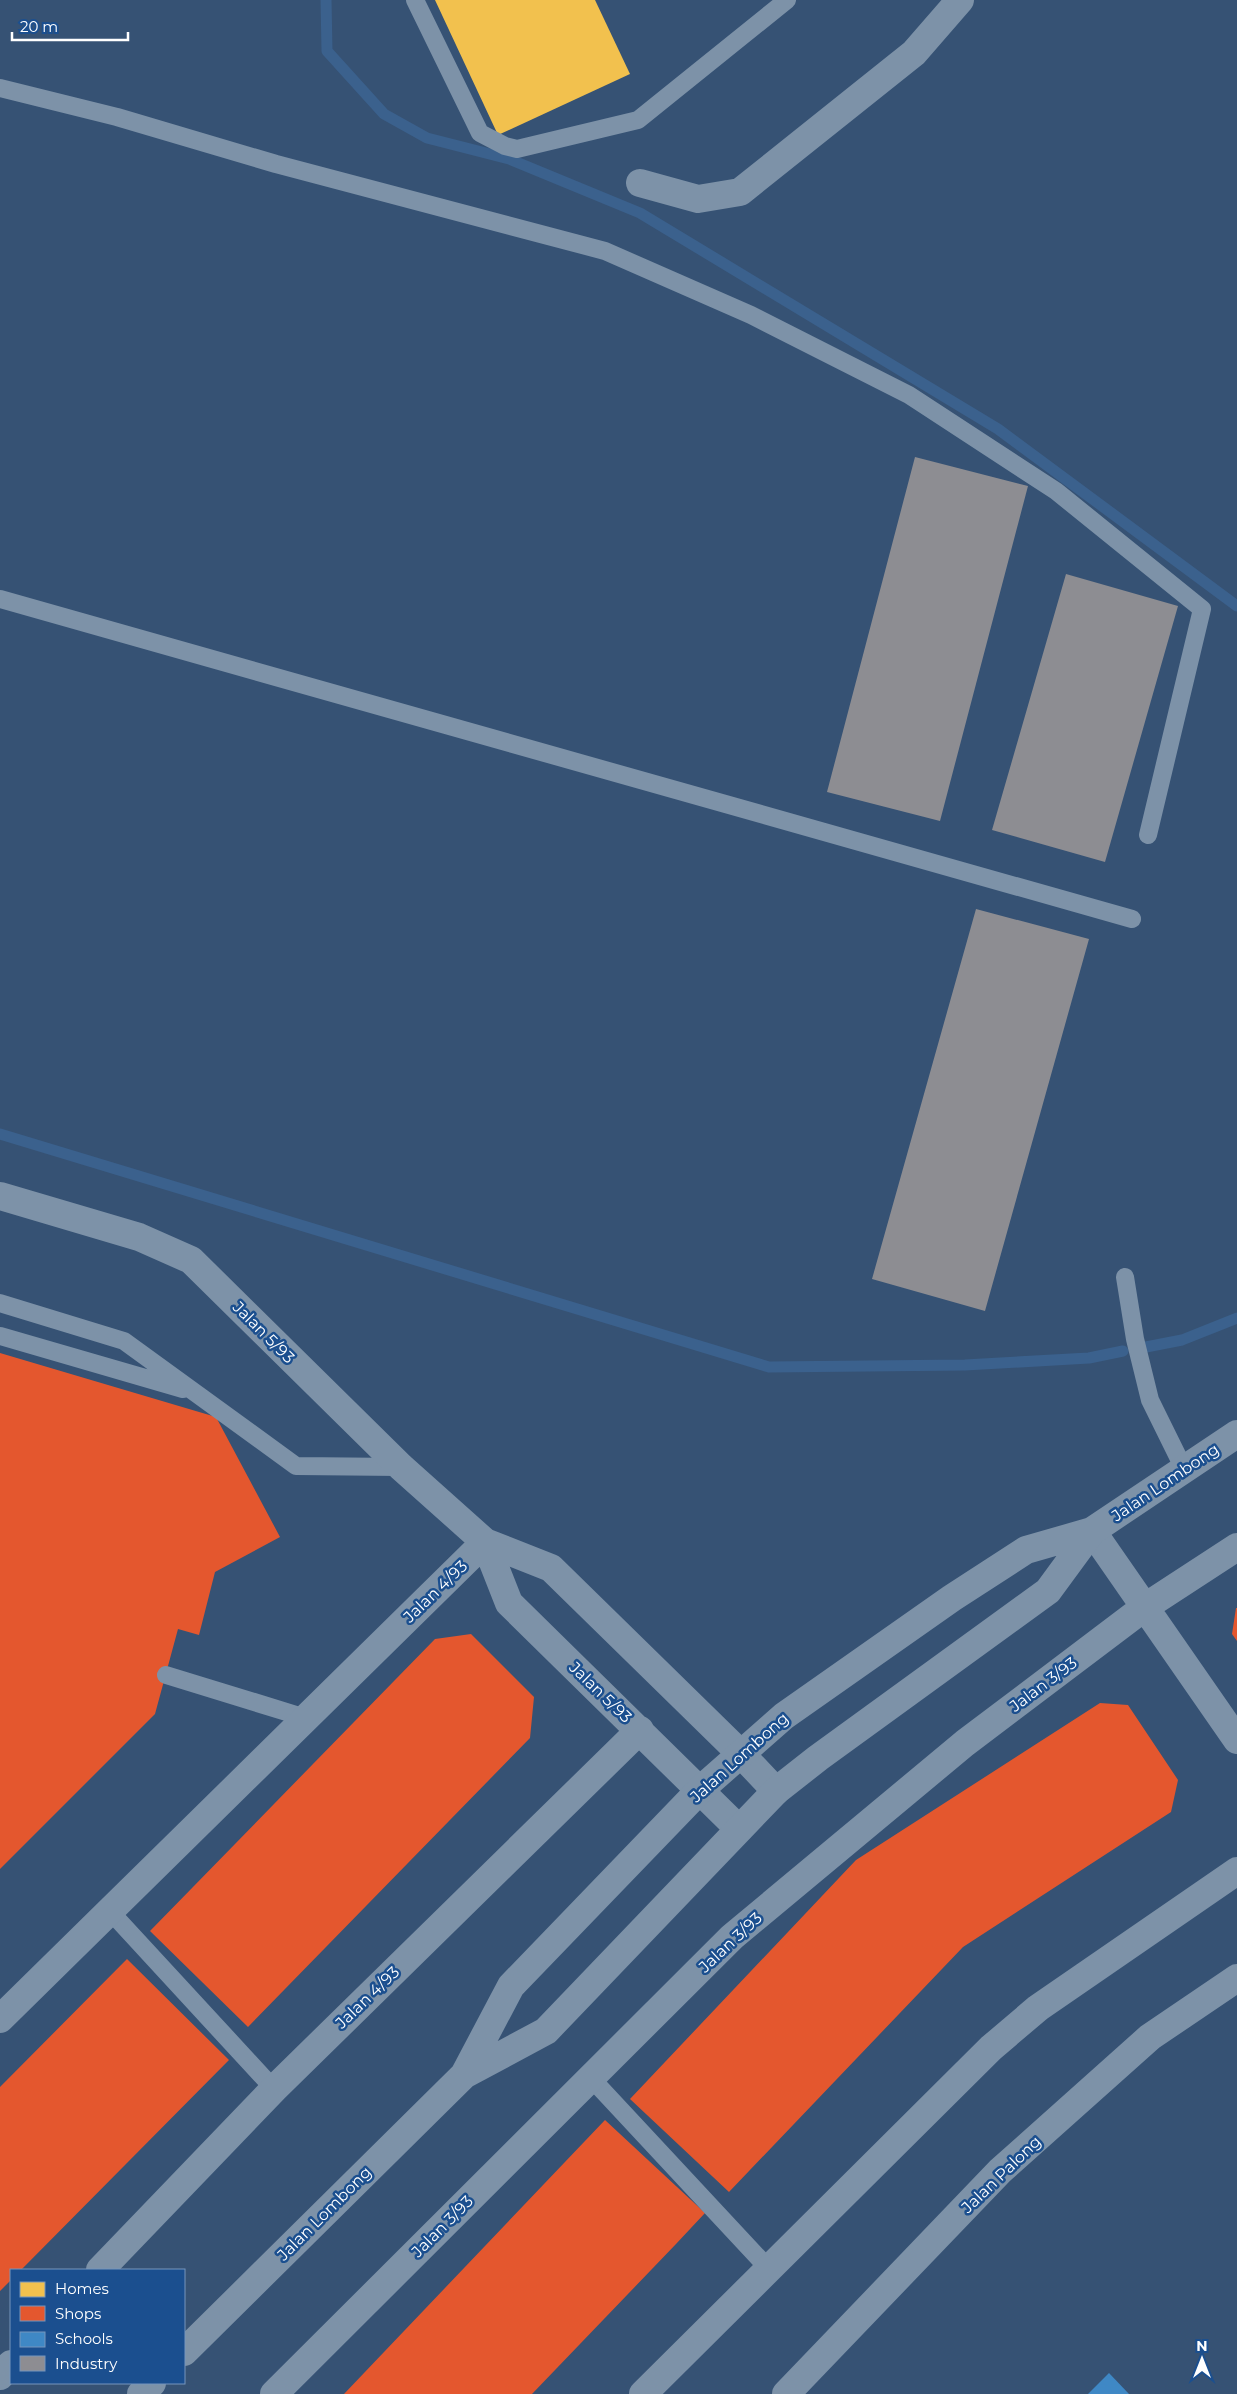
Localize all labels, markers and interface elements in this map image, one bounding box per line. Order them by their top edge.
scale bar [12,10,129,42]
text: 20 m [20,17,58,36]
street label: Jalan 5/93 [228,1297,298,1367]
street label: Jalan Lombong [1107,1440,1222,1526]
street label: Jalan 4/93 [399,1556,471,1627]
street label: Jalan 3/93 [1005,1653,1081,1716]
street label: Jalan 5/93 [565,1657,636,1727]
street label: Jalan Lombong [686,1708,792,1807]
street label: Jalan 3/93 [694,1908,766,1977]
street label: Jalan 4/93 [331,1962,403,2033]
street label: Jalan Palong [957,2132,1045,2218]
street label: Jalan Lombong [273,2162,375,2265]
street label: Jalan 3/93 [407,2192,477,2262]
legend [10,2269,185,2384]
text: Homes [55,2279,109,2298]
text: Shops [55,2304,101,2323]
text: Schools [55,2329,113,2348]
north arrow [1177,2334,1227,2384]
text: N [1196,2337,1208,2355]
text: Industry [55,2354,118,2373]

